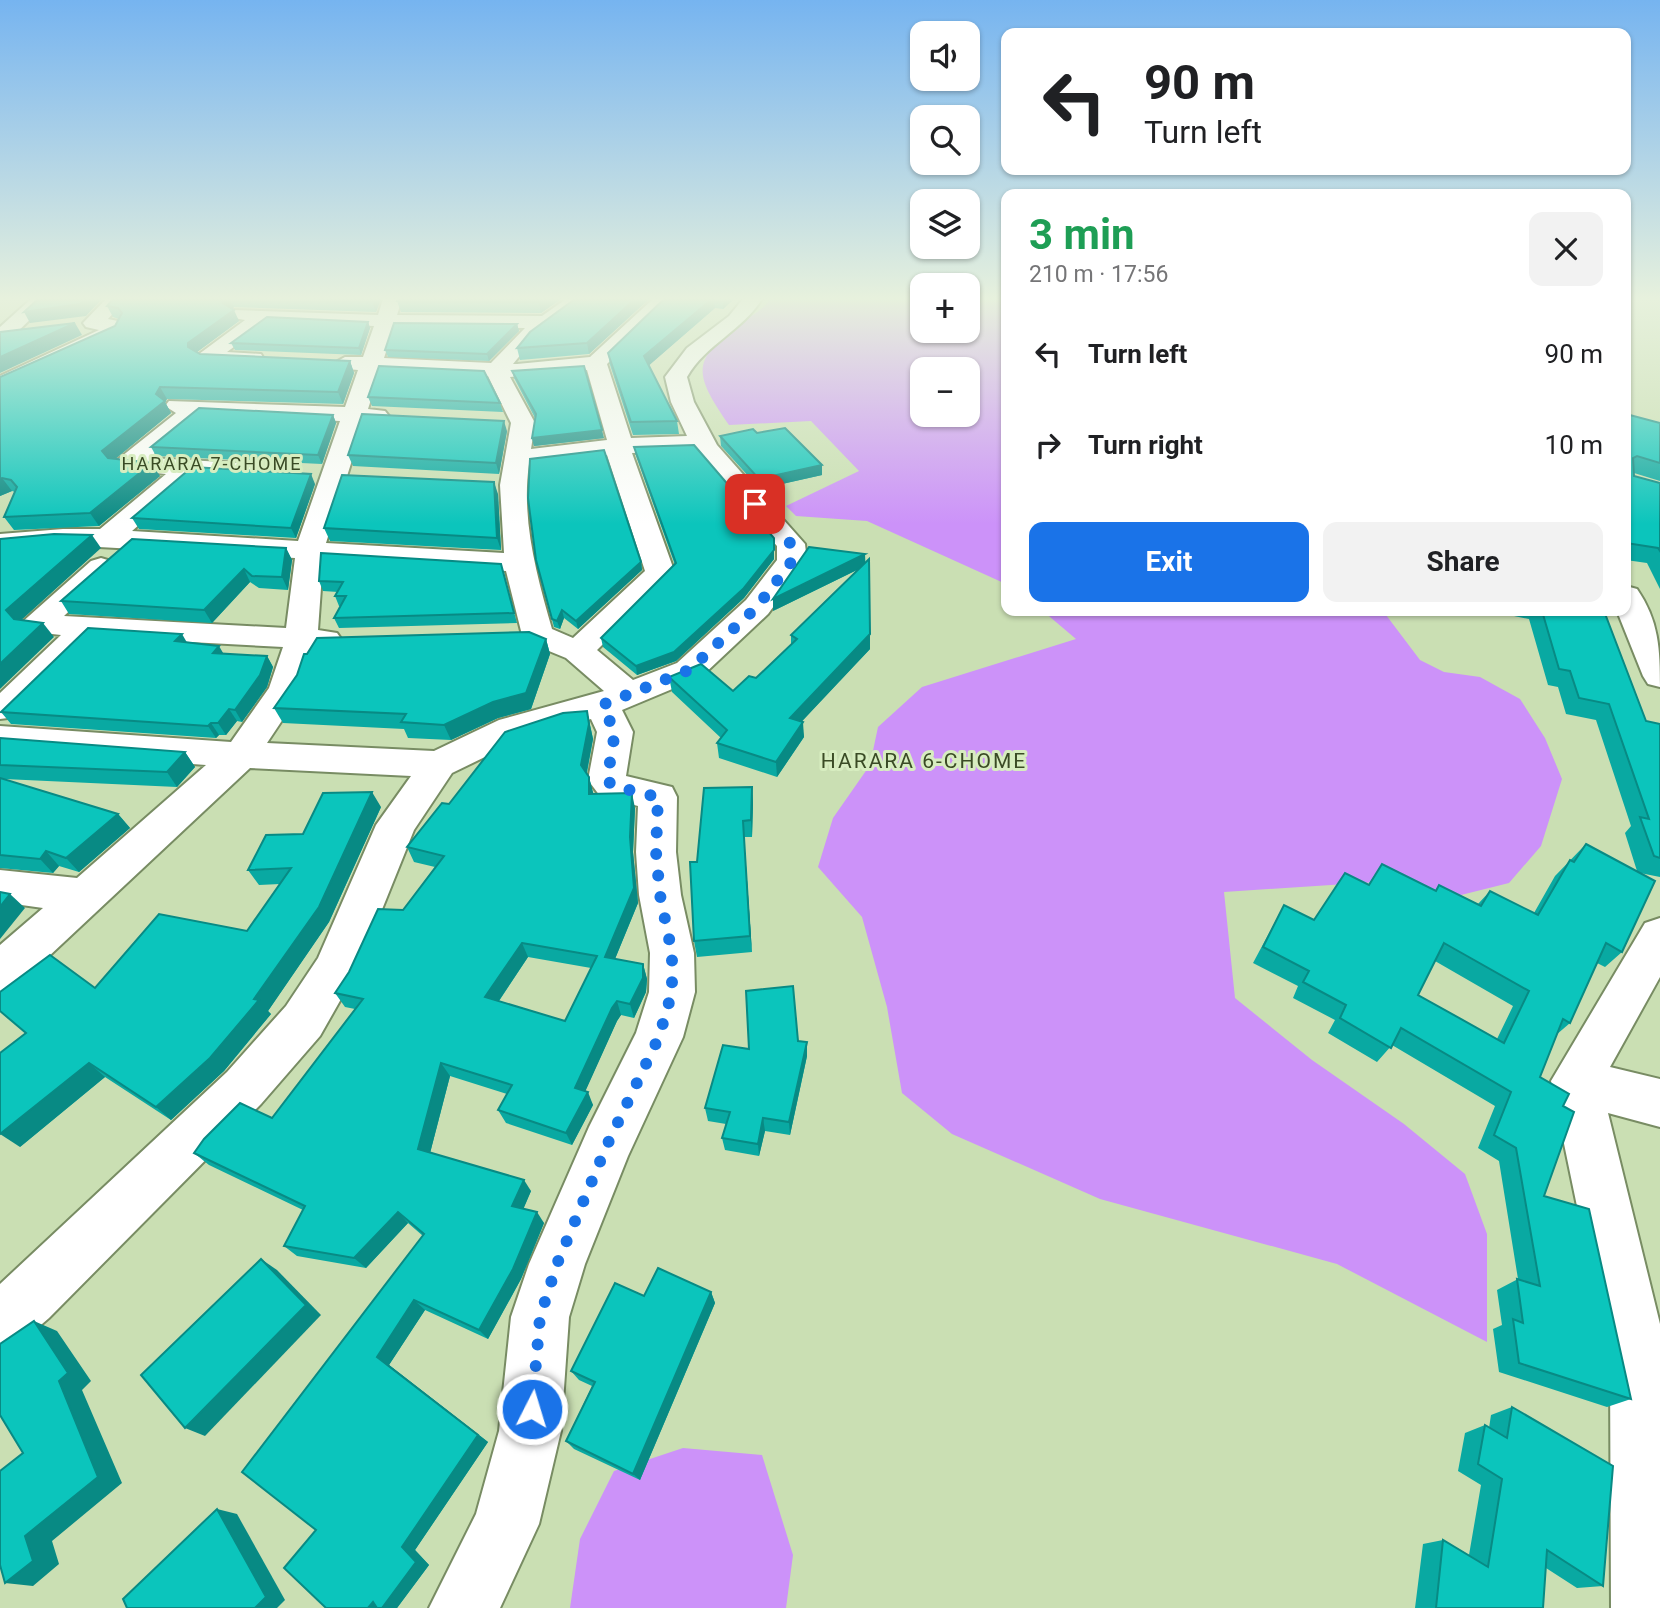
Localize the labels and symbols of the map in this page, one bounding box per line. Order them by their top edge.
district label: HARARA 7-CHOME [122,453,302,474]
pin [725,474,785,534]
district label: HARARA 6-CHOME [821,749,1027,773]
position arrow [495,1372,569,1446]

